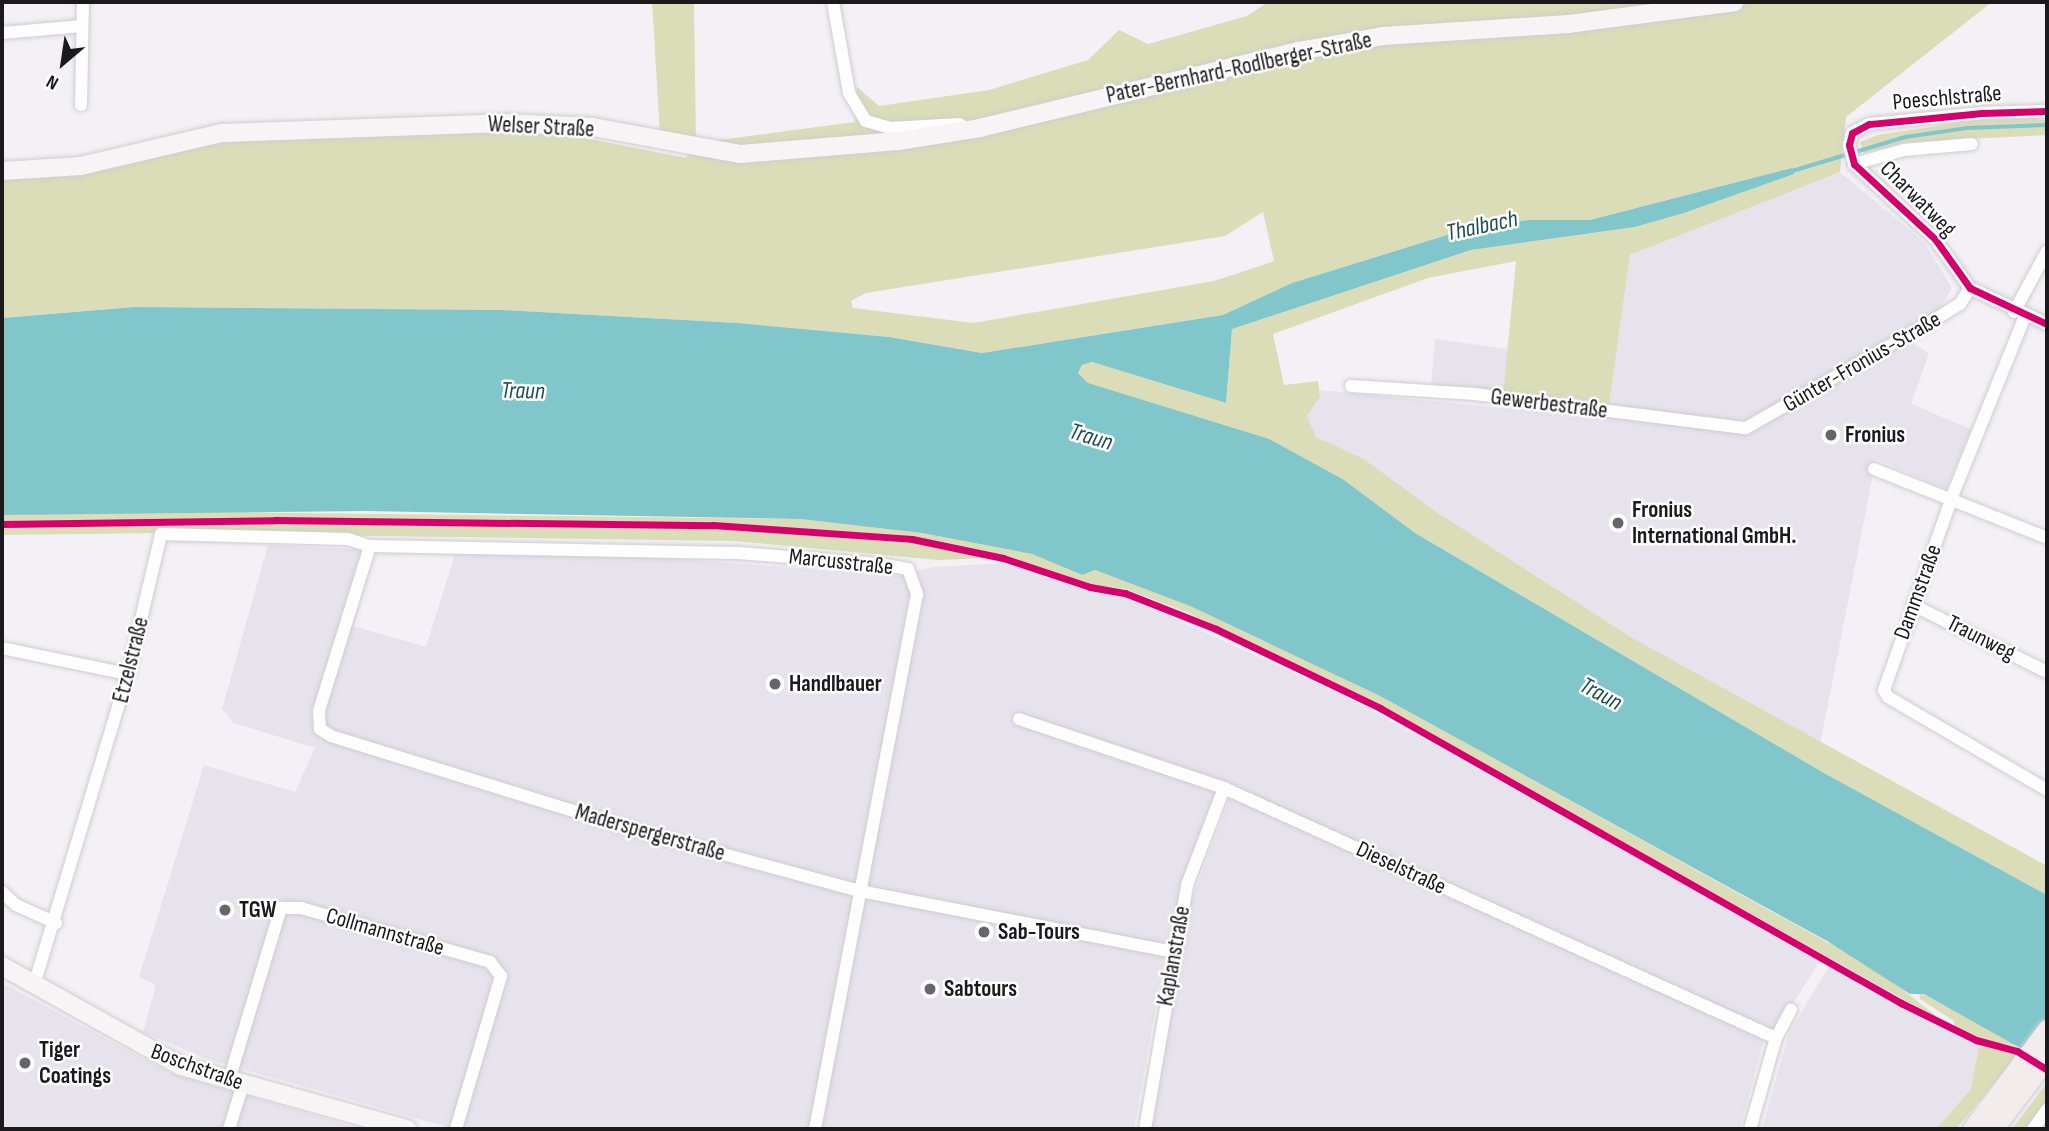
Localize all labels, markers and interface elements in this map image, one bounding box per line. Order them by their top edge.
street label: Pater-Bernhard-Rodlberger-Straße [1104,26,1374,110]
north arrow [28,28,98,98]
text: N [43,69,63,94]
street label: Poeschlstraße [1891,79,2003,117]
street label: Welser Straße [487,110,595,144]
street label: Charwatweg [1874,155,1962,243]
water label: Thalbach [1444,204,1520,248]
street label: Günter-Fronius-Straße [1778,306,1946,418]
water label: Traun [501,376,545,406]
street label: Gewerbestraße [1489,383,1609,425]
water label: Traun [1066,417,1116,457]
place label: Fronius [1845,421,1905,449]
marker: Fronius [1823,427,1839,443]
place label: Fronius International GmbH. [1632,496,1796,550]
marker: Fronius International GmbH. [1610,515,1626,531]
street label: Dammstraße [1888,541,1948,643]
street label: Marcusstraße [787,543,895,581]
street label: Traunweg [1942,609,2020,667]
street label: Etzelstraße [107,614,155,706]
place label: Handlbauer [789,670,882,698]
water label: Traun [1575,671,1627,717]
marker: Handlbauer [767,676,783,692]
street label: Maderspergerstraße [572,798,728,868]
street label: Dieselstraße [1352,835,1450,901]
place label: TGW [239,896,277,924]
marker: TGW [217,902,233,918]
street label: Collmannstraße [323,902,447,962]
street label: Kaplanstraße [1152,904,1196,1008]
place label: Sab-Tours [998,918,1080,946]
marker: Sab-Tours [976,924,992,940]
place label: Sabtours [944,975,1017,1003]
marker: Sabtours [922,981,938,997]
place label: Tiger Coatings [39,1036,111,1090]
street label: Boschstraße [147,1038,247,1096]
marker: Tiger Coatings [17,1055,33,1071]

